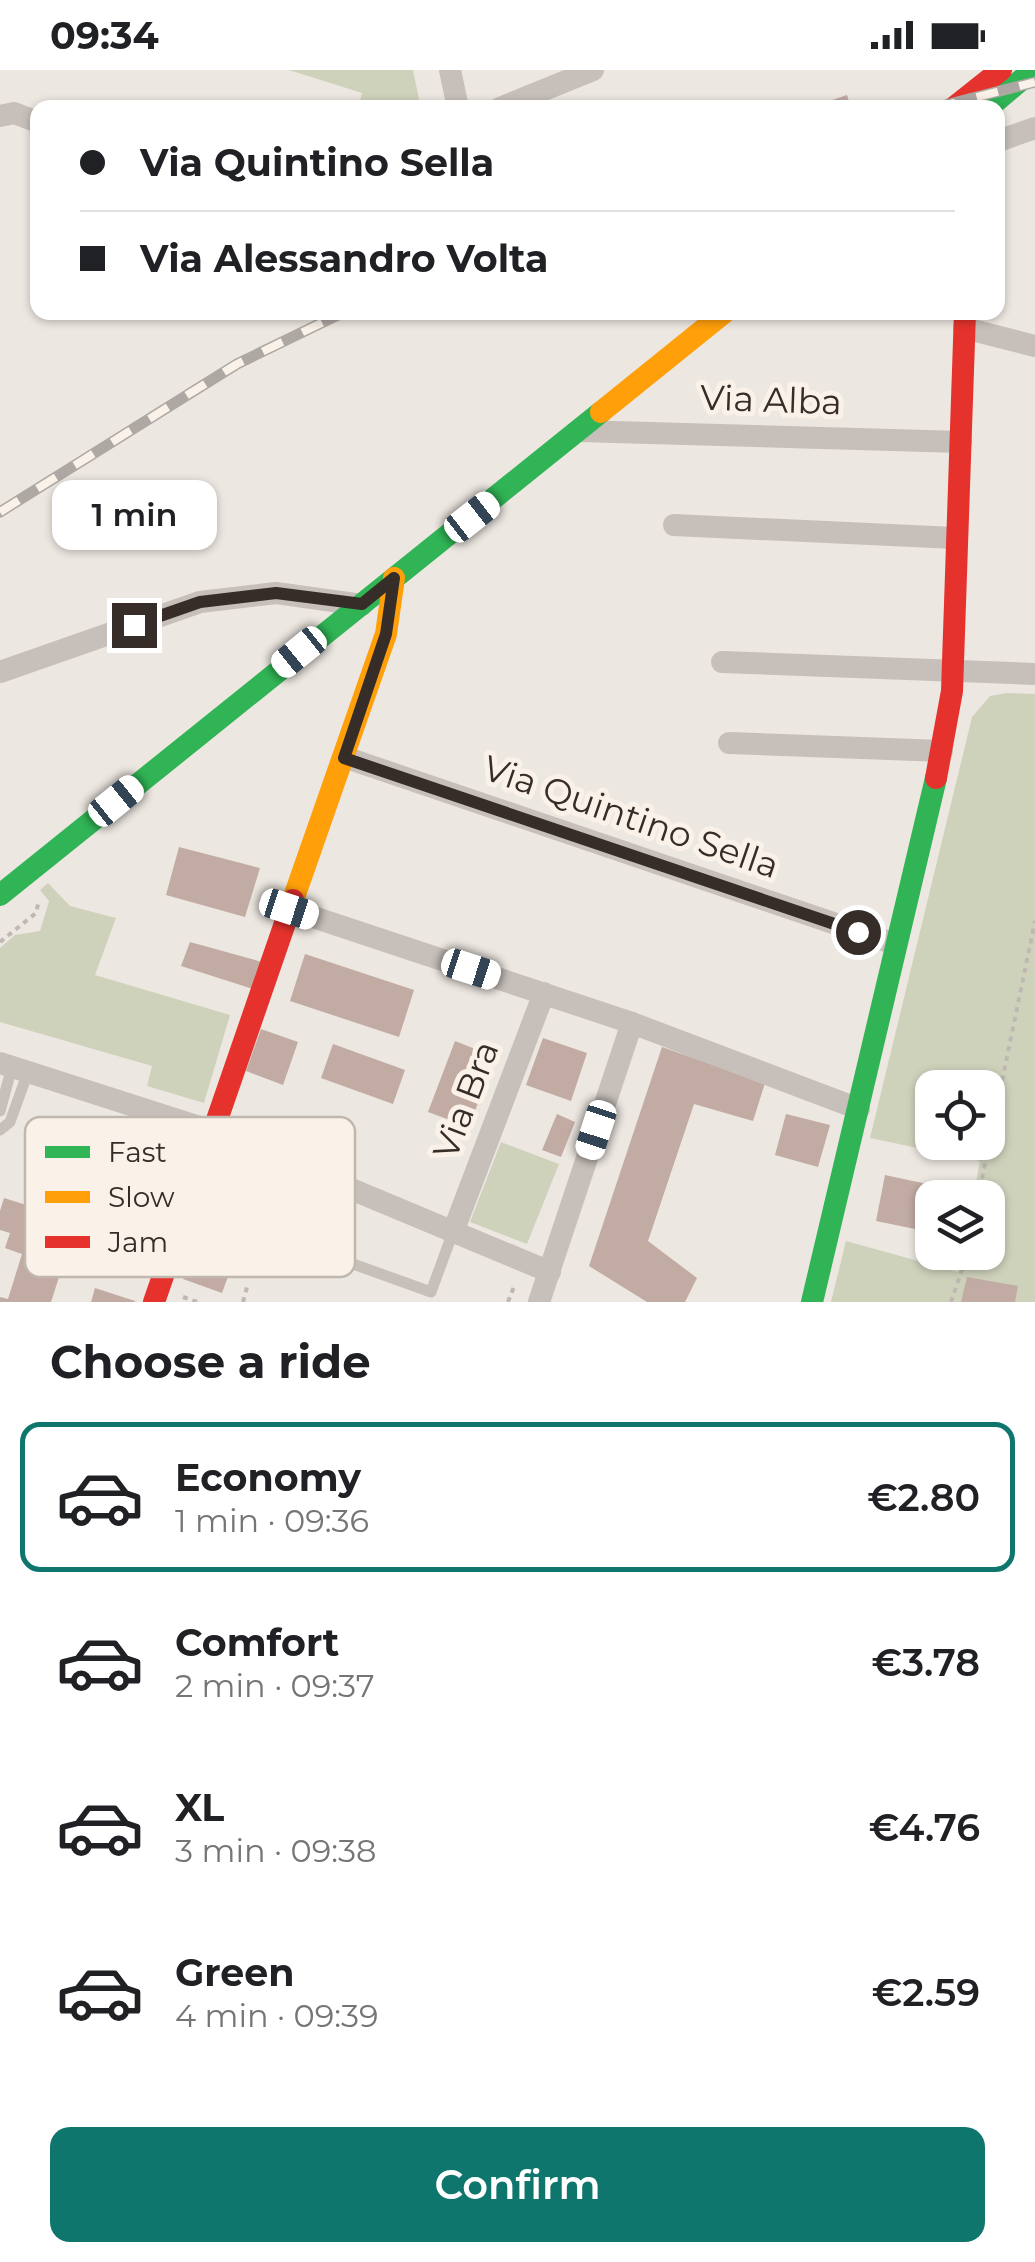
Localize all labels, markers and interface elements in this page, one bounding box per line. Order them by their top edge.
text: 09:34 [50,12,159,59]
text: Via Quintino Sella [140,139,494,186]
text: Via Alessandro Volta [140,235,548,282]
street label: Via Alba [699,376,843,423]
callout: 1 min [52,480,216,550]
car [439,487,505,547]
text: 1 min [92,495,177,534]
route end [112,603,157,648]
car [266,621,332,683]
street label: Via Quintino Sella [478,746,785,887]
car [83,770,149,832]
car [256,885,322,933]
route start [836,910,881,955]
car [438,945,504,993]
street label: Via Bra [423,1035,508,1165]
map controls [915,1070,1005,1270]
button: locate [915,1070,1005,1160]
car [572,1097,620,1163]
legend [25,1117,355,1277]
text: Fast [108,1135,167,1169]
text: Slow [108,1180,175,1214]
button: layers [915,1180,1005,1270]
text: Jam [107,1225,168,1259]
text: Choose a ride [50,1334,371,1389]
icon: car [55,1452,145,1542]
text: Economy [175,1454,361,1501]
text: €2.80 [867,1474,980,1521]
text: 1 min · 09:36 [175,1501,369,1540]
icon: car [55,1617,145,1707]
text: Comfort [175,1619,339,1666]
text: €3.78 [871,1639,980,1686]
text: 2 min · 09:37 [175,1666,375,1705]
icon: car [55,1782,145,1872]
text: XL [175,1784,224,1831]
text: €4.76 [869,1804,980,1851]
text: 3 min · 09:38 [175,1831,376,1870]
icon: car [55,1947,145,2037]
text: Green [175,1949,295,1996]
text: €2.59 [872,1969,980,2016]
text: 4 min · 09:39 [175,1996,379,2035]
button: Confirm [50,2127,985,2242]

